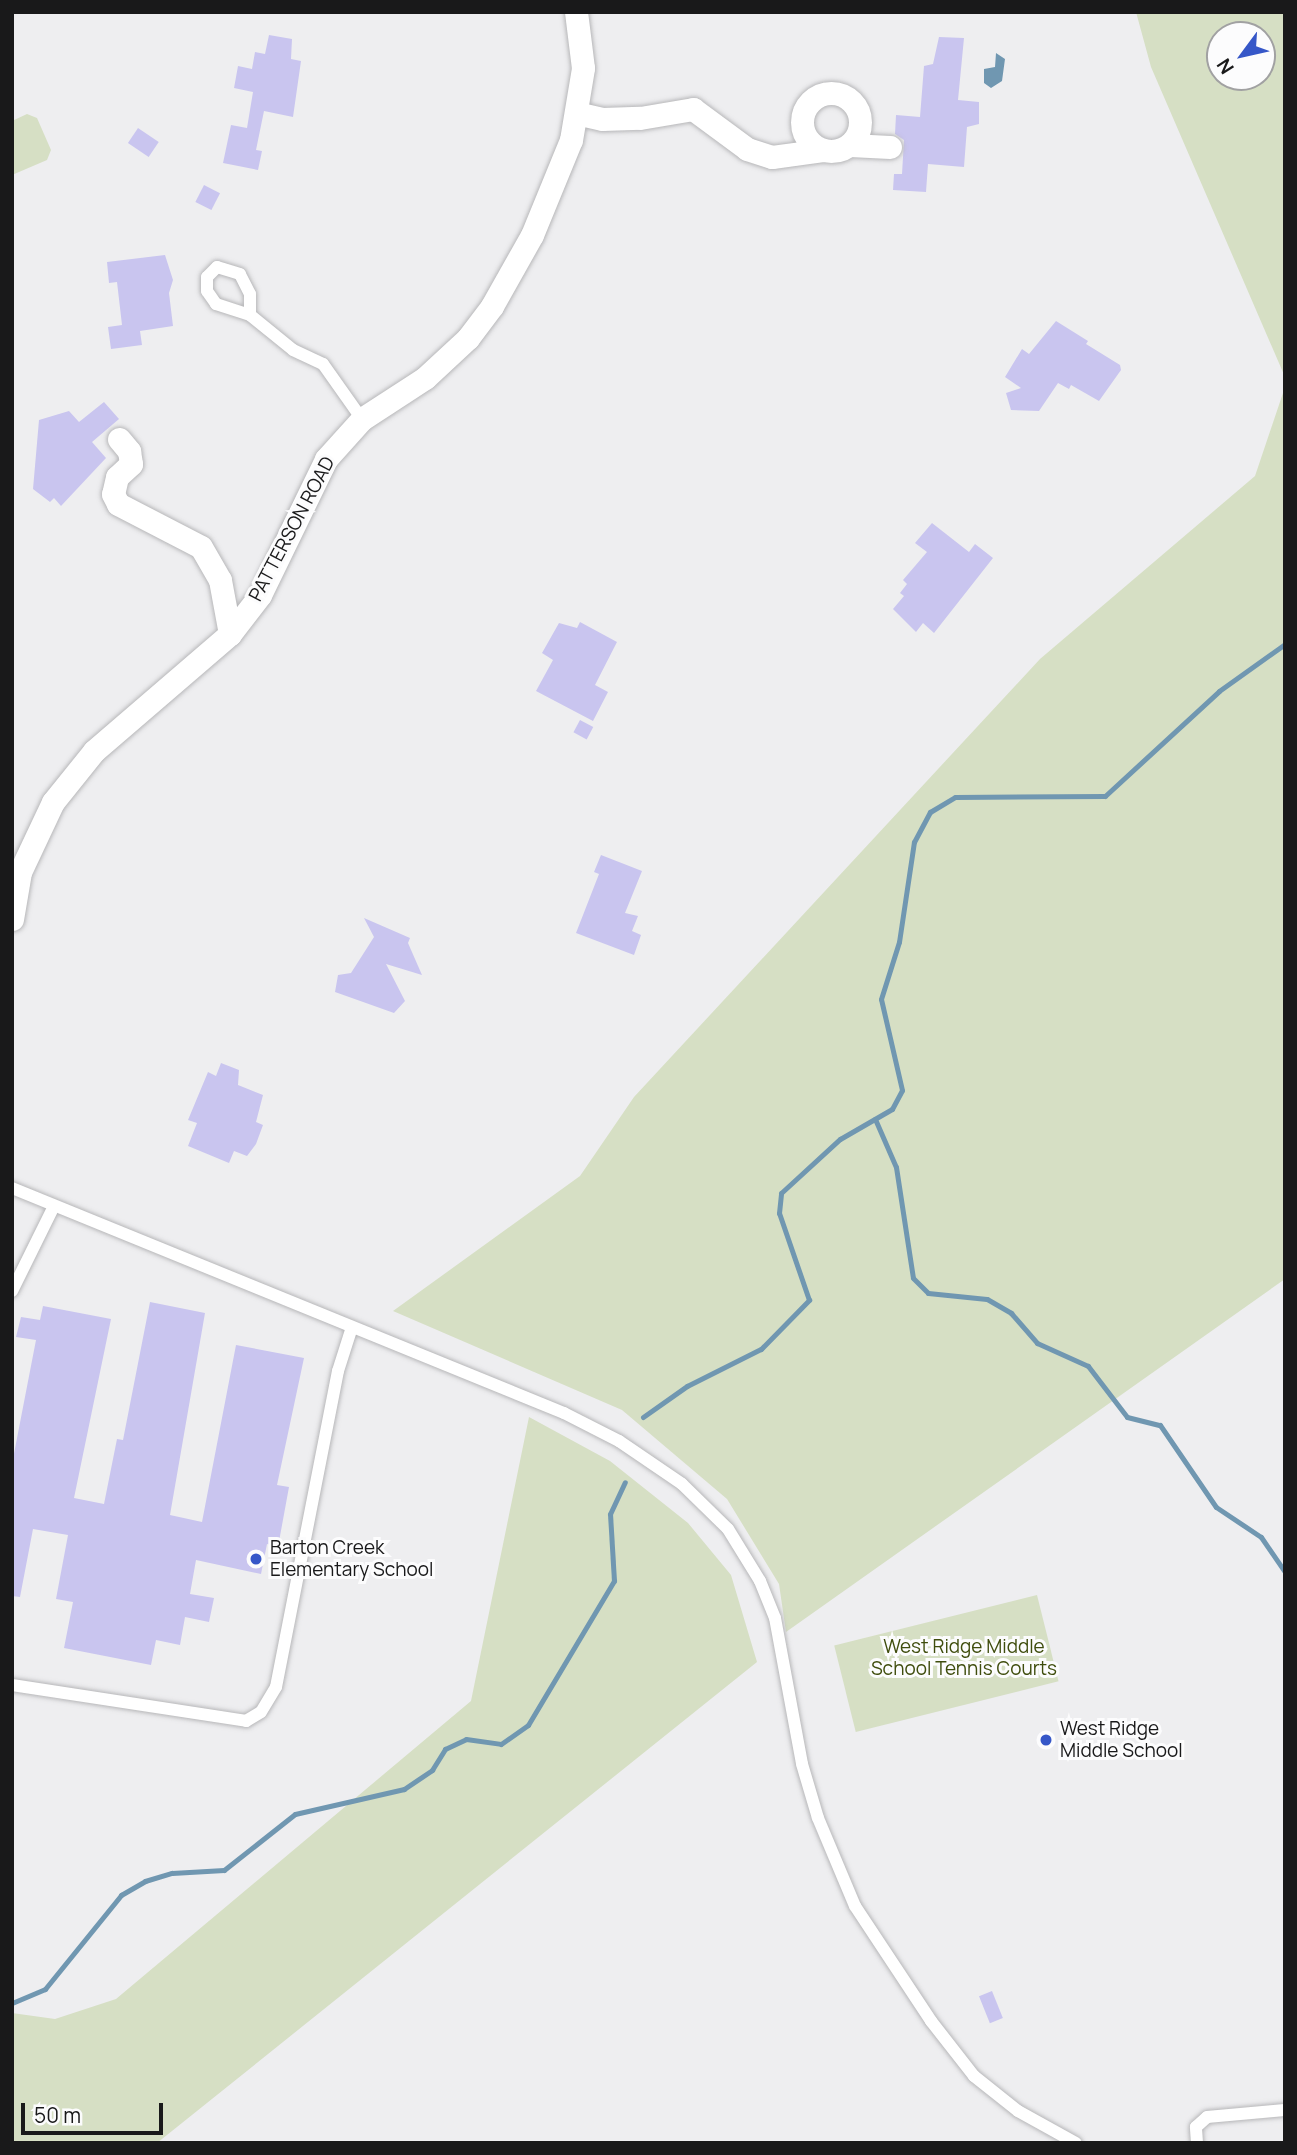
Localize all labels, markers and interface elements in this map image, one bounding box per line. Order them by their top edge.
north arrow [1206,21,1276,91]
text: N [1210,54,1240,79]
street label: PATTERSON ROAD [244,453,340,605]
place label: Barton Creek Elementary School [270,1537,433,1581]
marker: Barton Creek Elementary School [248,1551,264,1567]
park label: West Ridge Middle School Tennis Courts [871,1636,1057,1680]
place label: West Ridge Middle School [1060,1718,1183,1762]
marker: West Ridge Middle School [1038,1732,1054,1748]
scale bar [24,2088,166,2132]
text: 50 m [34,2101,81,2129]

